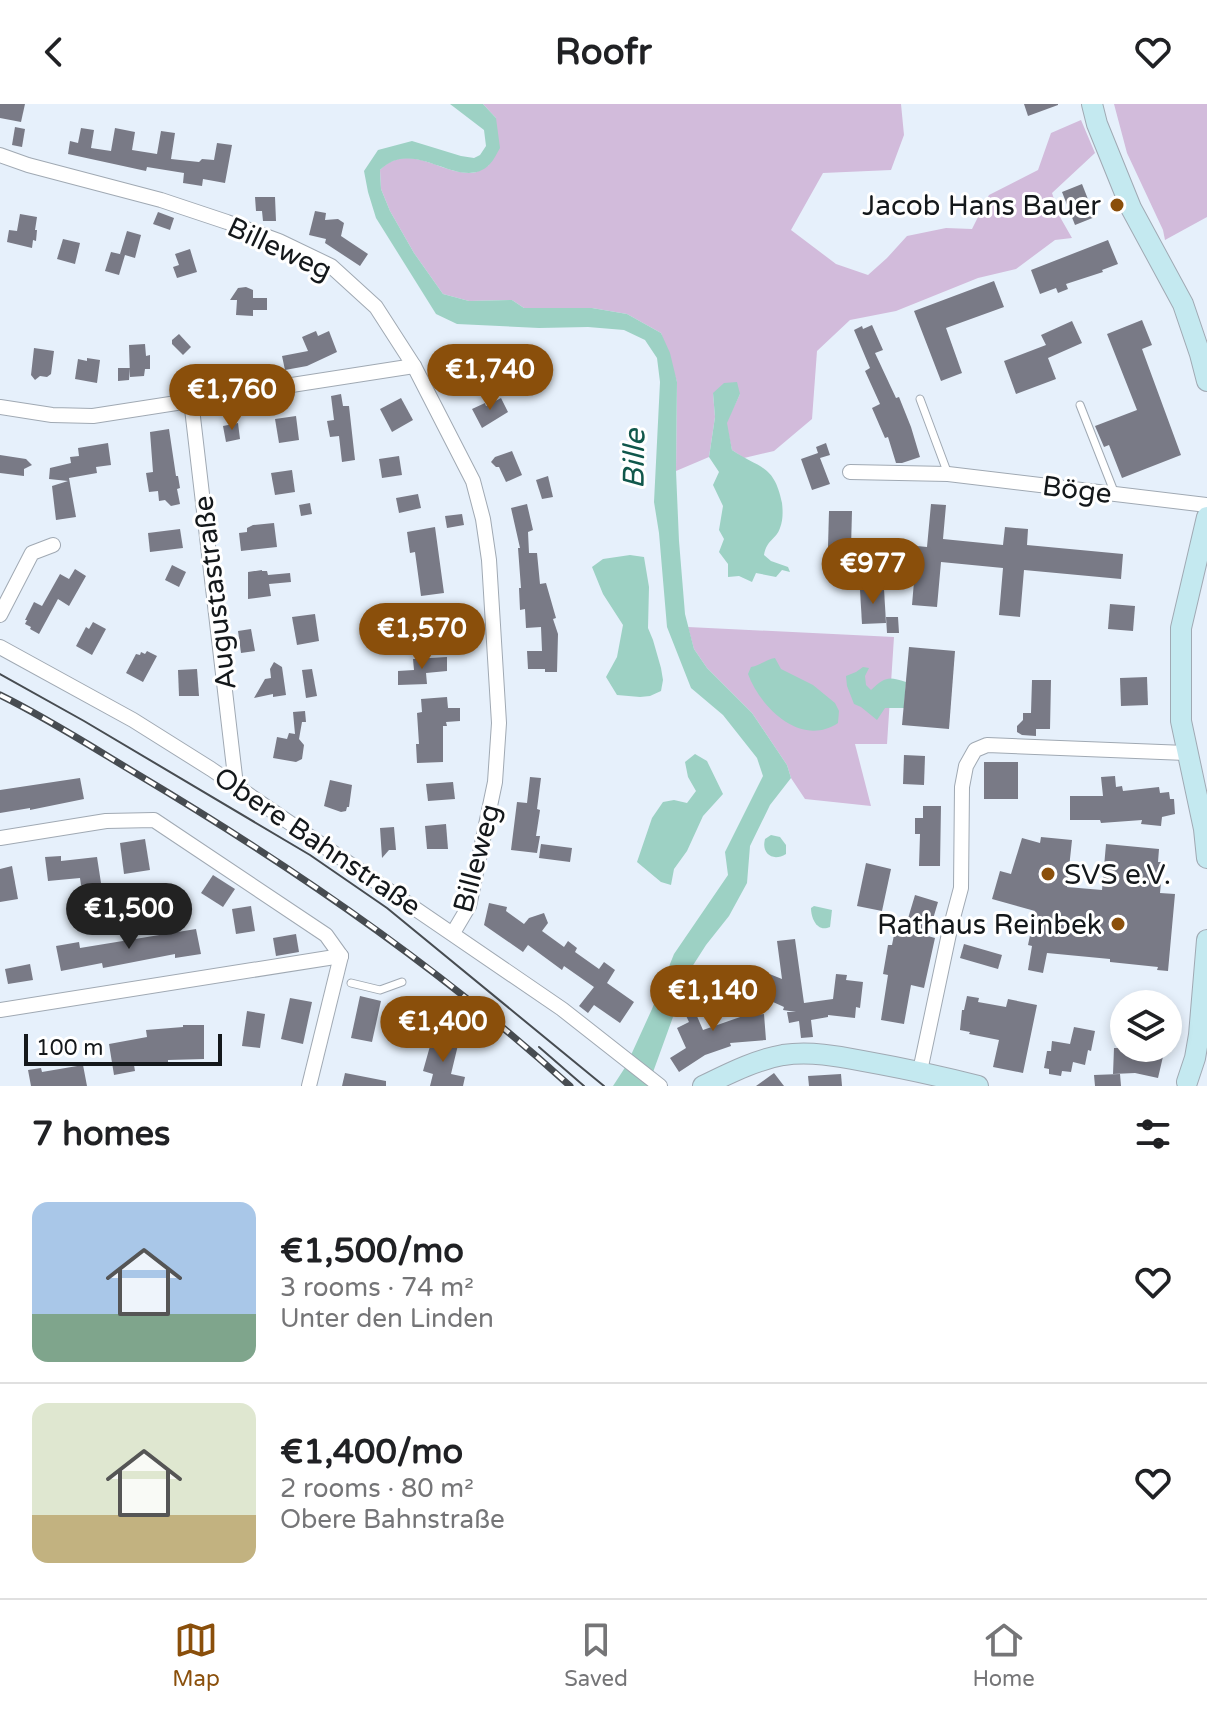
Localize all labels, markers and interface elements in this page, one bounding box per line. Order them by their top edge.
icon: back [32,30,76,74]
icon: heart [1131,30,1175,74]
text: Roofr [555,31,652,74]
place label: Jacob Hans Bauer [862,189,1101,223]
marker: Jacob Hans Bauer [1108,196,1126,214]
street label: Billeweg [222,210,337,288]
pin: €1,740 [425,344,555,412]
text: €1,740 [445,354,535,385]
pin: €1,760 [167,364,297,432]
text: €1,760 [187,374,277,405]
water label: Bille [615,427,654,489]
street label: Böge [1040,469,1114,511]
street label: Augustastraße [186,494,244,692]
pin: €977 [826,538,920,606]
text: €977 [840,548,906,579]
pin: €1,570 [357,603,487,671]
text: €1,570 [377,613,467,644]
street label: Obere Bahnstraße [208,760,427,924]
street label: Billeweg [446,800,508,916]
place label: SVS e.V. [1064,858,1171,892]
marker: SVS e.V. [1039,865,1057,883]
pin: €1,500 [64,883,194,951]
text: €1,500 [84,893,174,924]
place label: Rathaus Reinbek [877,908,1102,942]
marker: Rathaus Reinbek [1109,915,1127,933]
pin: €1,140 [648,965,778,1033]
text: €1,140 [668,975,758,1006]
map controls [1110,990,1182,1062]
button: layers [1110,990,1182,1062]
pin: €1,400 [378,996,508,1064]
text: €1,400 [398,1006,488,1037]
scale bar [24,1030,222,1066]
text: 100 m [36,1035,103,1061]
icon: filters [1131,1112,1175,1156]
text: 7 homes [32,1114,170,1155]
text: €1,500/mo [280,1231,464,1272]
icon: home [96,1234,192,1330]
icon: heart [1131,1260,1175,1304]
text: 3 rooms · 74 m² [280,1272,474,1303]
text: Unter den Linden [280,1303,494,1334]
text: €1,400/mo [280,1432,463,1473]
icon: home [96,1435,192,1531]
icon: heart [1131,1461,1175,1505]
text: 2 rooms · 80 m² [280,1473,474,1504]
text: Obere Bahnstraße [280,1504,505,1535]
tab: Map [172,1618,220,1692]
tab: Saved [564,1618,628,1692]
tab: Home [972,1618,1035,1692]

